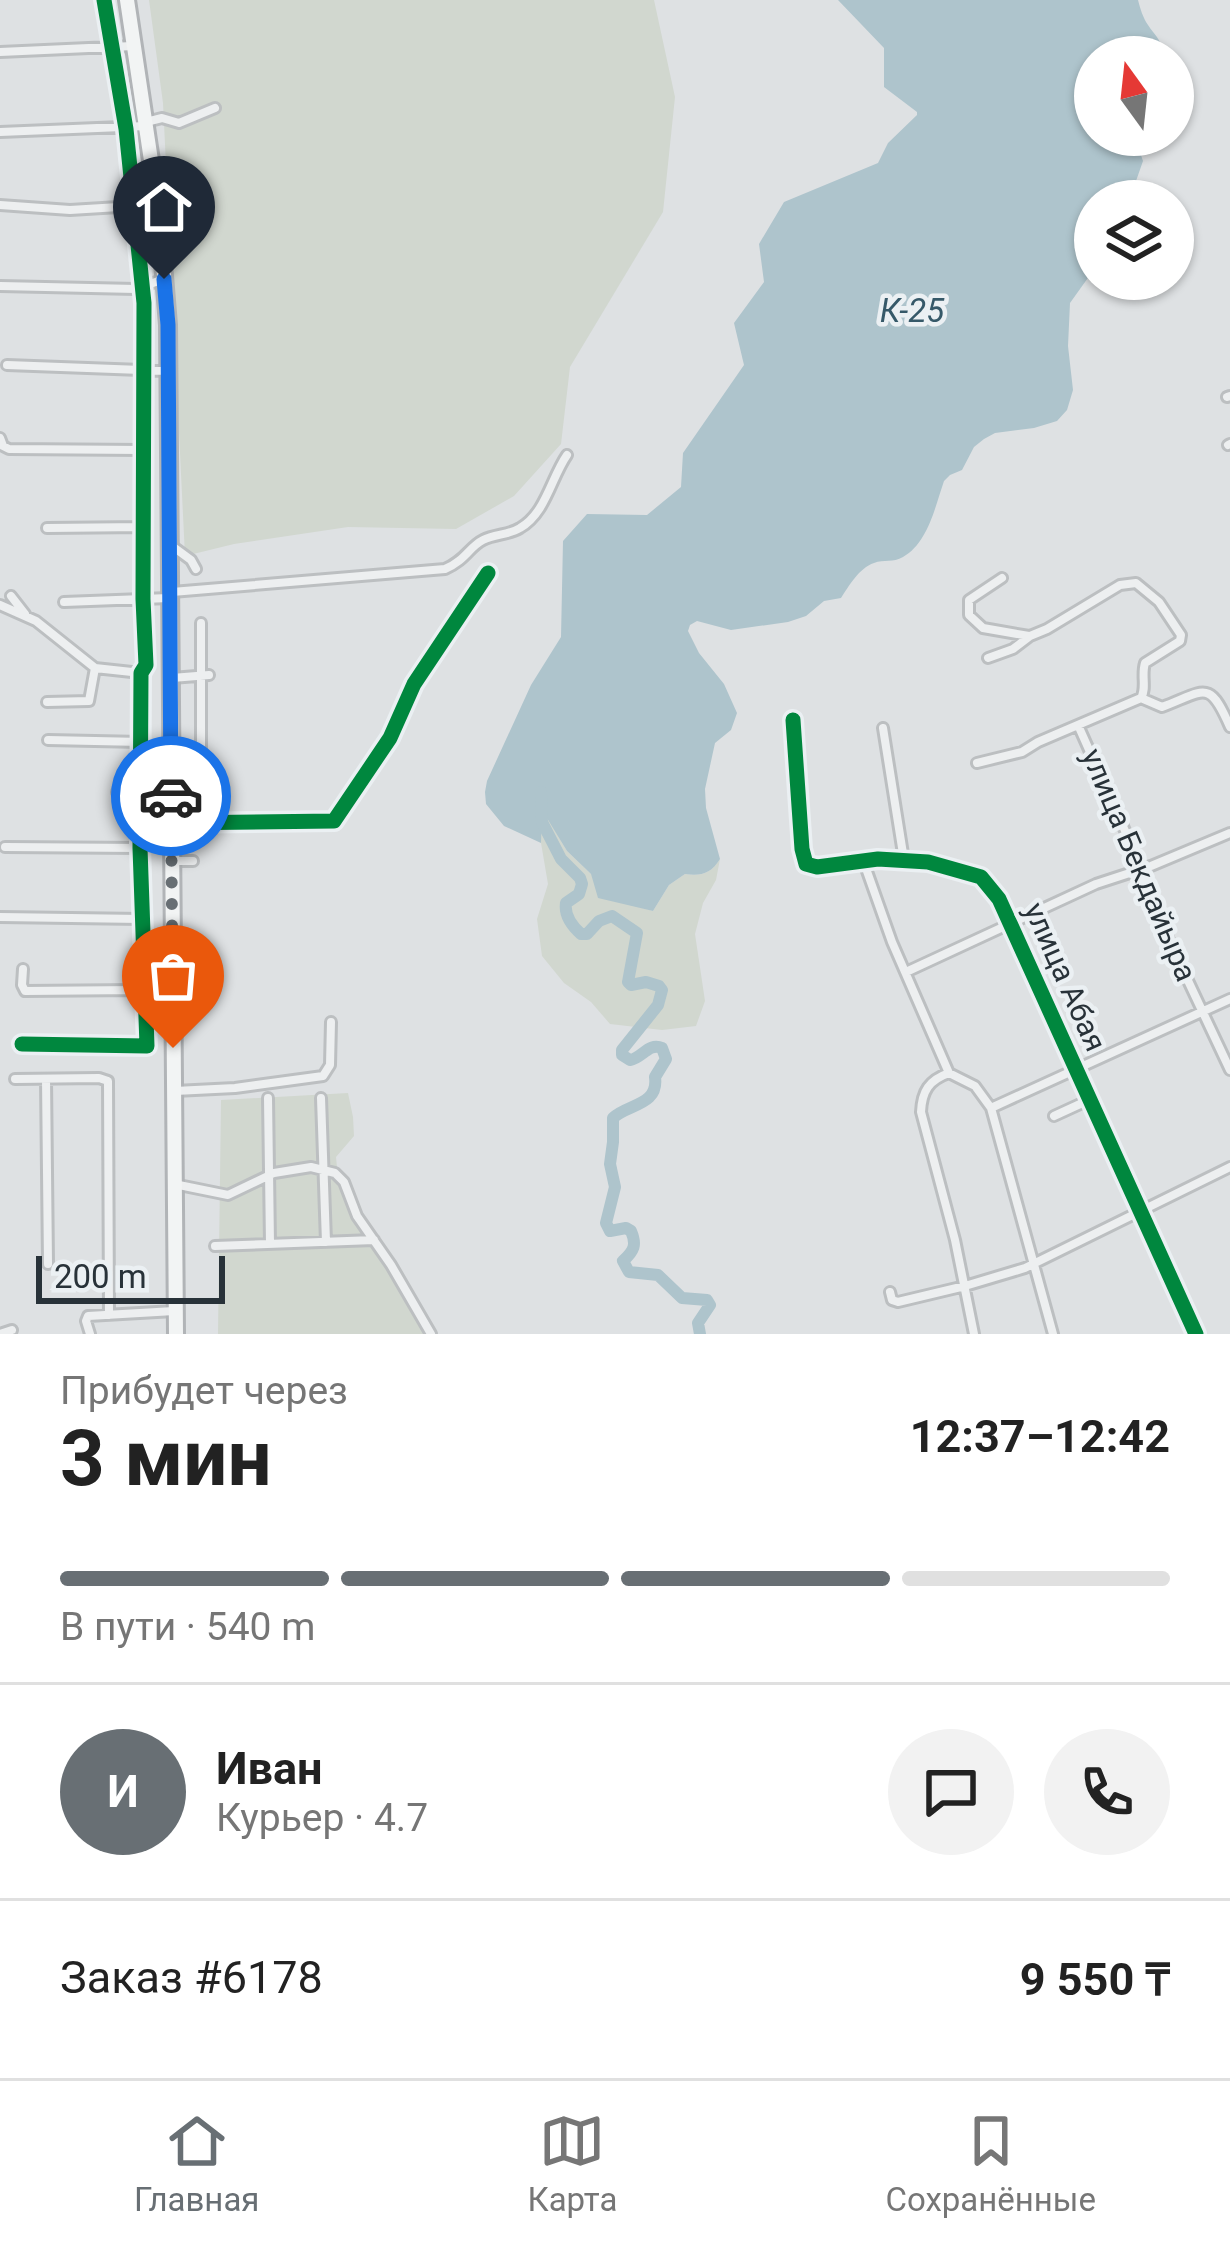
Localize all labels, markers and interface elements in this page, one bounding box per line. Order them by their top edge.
north arrow [1074,36,1194,156]
map controls [1074,36,1194,300]
pin [113,156,215,279]
icon: home [131,174,197,240]
button: layers [1074,180,1194,300]
water label: К-25 [880,291,945,330]
courier [111,736,231,856]
street label: улица Бекдайыра [1075,743,1204,986]
icon: car [138,763,204,829]
street label: улица Абая [1017,897,1114,1056]
pin [122,925,224,1048]
icon: bag [140,943,206,1009]
scale bar [36,1250,225,1303]
text: 200 m [54,1257,147,1296]
text: Прибудет через [60,1368,348,1414]
text: 12:37–12:42 [910,1410,1170,1463]
text: 3 мин [60,1413,272,1504]
text: В пути · 540 m [60,1604,315,1650]
button: chat [888,1729,1014,1855]
button: phone [1044,1729,1170,1855]
text: Иван [216,1742,322,1795]
text: И [107,1765,139,1818]
text: Курьер · 4.7 [216,1795,428,1841]
text: Заказ #6178 [60,1951,323,2004]
text: 9 550 ₸ [1020,1953,1170,2006]
tab: Главная [134,2108,259,2219]
tab: Карта [527,2108,617,2219]
tab: Сохранённые [885,2108,1096,2219]

